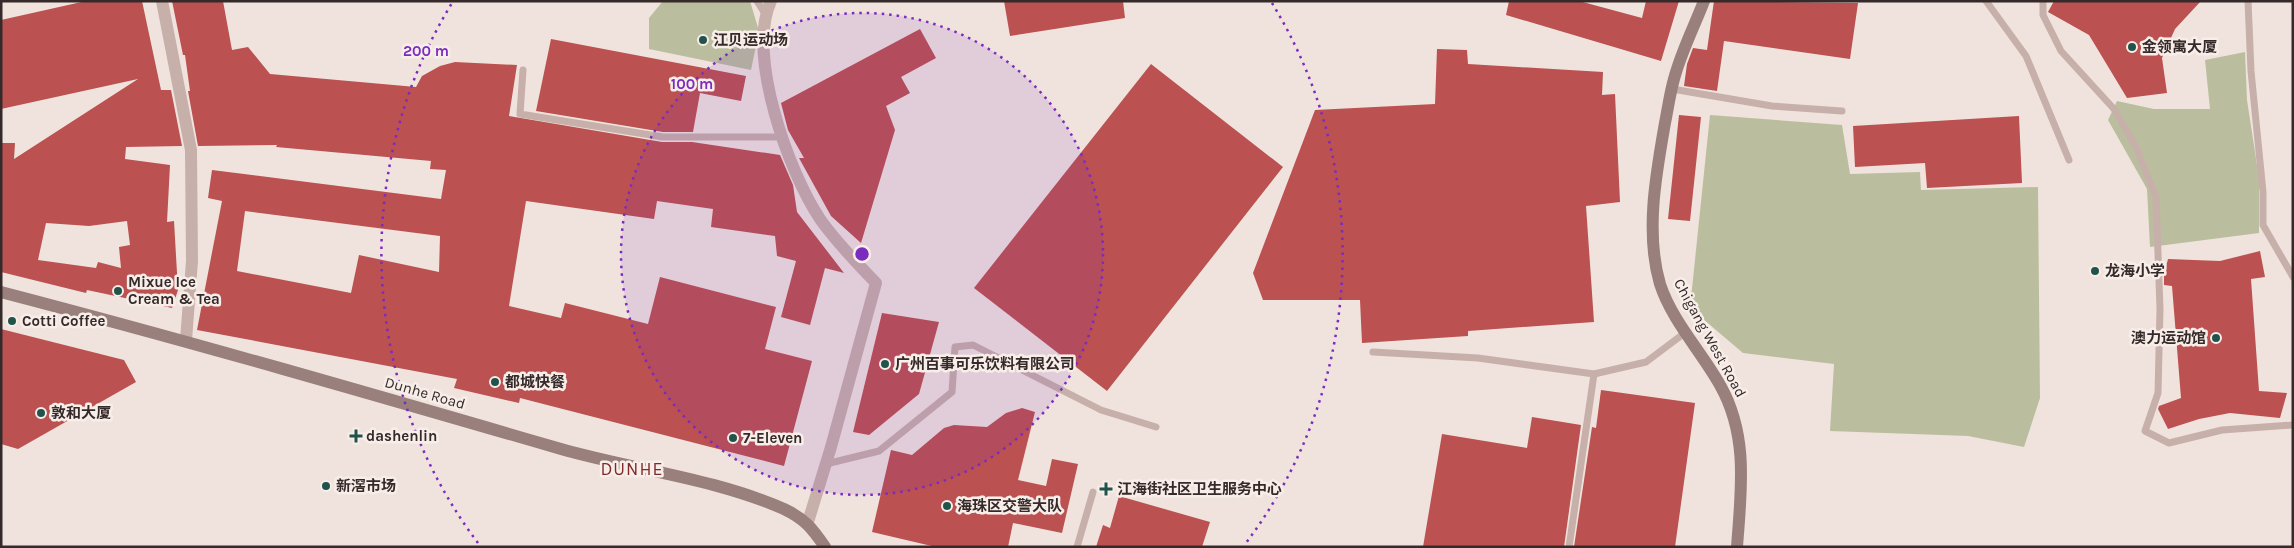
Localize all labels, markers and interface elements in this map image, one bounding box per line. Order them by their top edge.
place label: 江贝运动场 [713,31,788,49]
marker: 江贝运动场 [697,34,709,46]
place label: 金领寓大厦 [2142,38,2217,56]
marker: 金领寓大厦 [2126,41,2138,53]
text: 200 m [403,42,449,60]
text: 100 m [671,75,713,93]
centre of rings [853,245,871,263]
place label: 龙海小学 [2105,262,2165,280]
marker: 龙海小学 [2089,265,2101,277]
place label: Mixue Ice Cream & Tea [128,273,220,308]
street label: Chigang West Road [1670,276,1750,400]
marker: Mixue Ice Cream & Tea [112,285,124,297]
place label: Cotti Coffee [22,312,106,330]
marker: Cotti Coffee [6,315,18,327]
place label: 澳力运动馆 [2131,329,2206,347]
marker: 澳力运动馆 [2210,332,2222,344]
place label: 广州百事可乐饮料有限公司 [895,355,1075,373]
marker: 广州百事可乐饮料有限公司 [879,358,891,370]
street label: Dunhe Road [383,373,467,413]
place label: 都城快餐 [505,373,565,391]
marker: 都城快餐 [489,376,501,388]
place label: 敦和大厦 [51,404,111,422]
marker: 敦和大厦 [35,407,47,419]
place label: dashenlin [366,427,437,445]
place label: 7-Eleven [743,429,802,447]
marker: dashenlin [350,430,362,442]
marker: 7-Eleven [727,432,739,444]
district label: DUNHE [600,458,664,480]
place label: 新滘市场 [336,477,396,495]
marker: 新滘市场 [320,480,332,492]
place label: 江海街社区卫生服务中心 [1117,480,1282,498]
marker: 江海街社区卫生服务中心 [1099,482,1113,496]
place label: 海珠区交警大队 [957,497,1062,515]
marker: 海珠区交警大队 [941,500,953,512]

